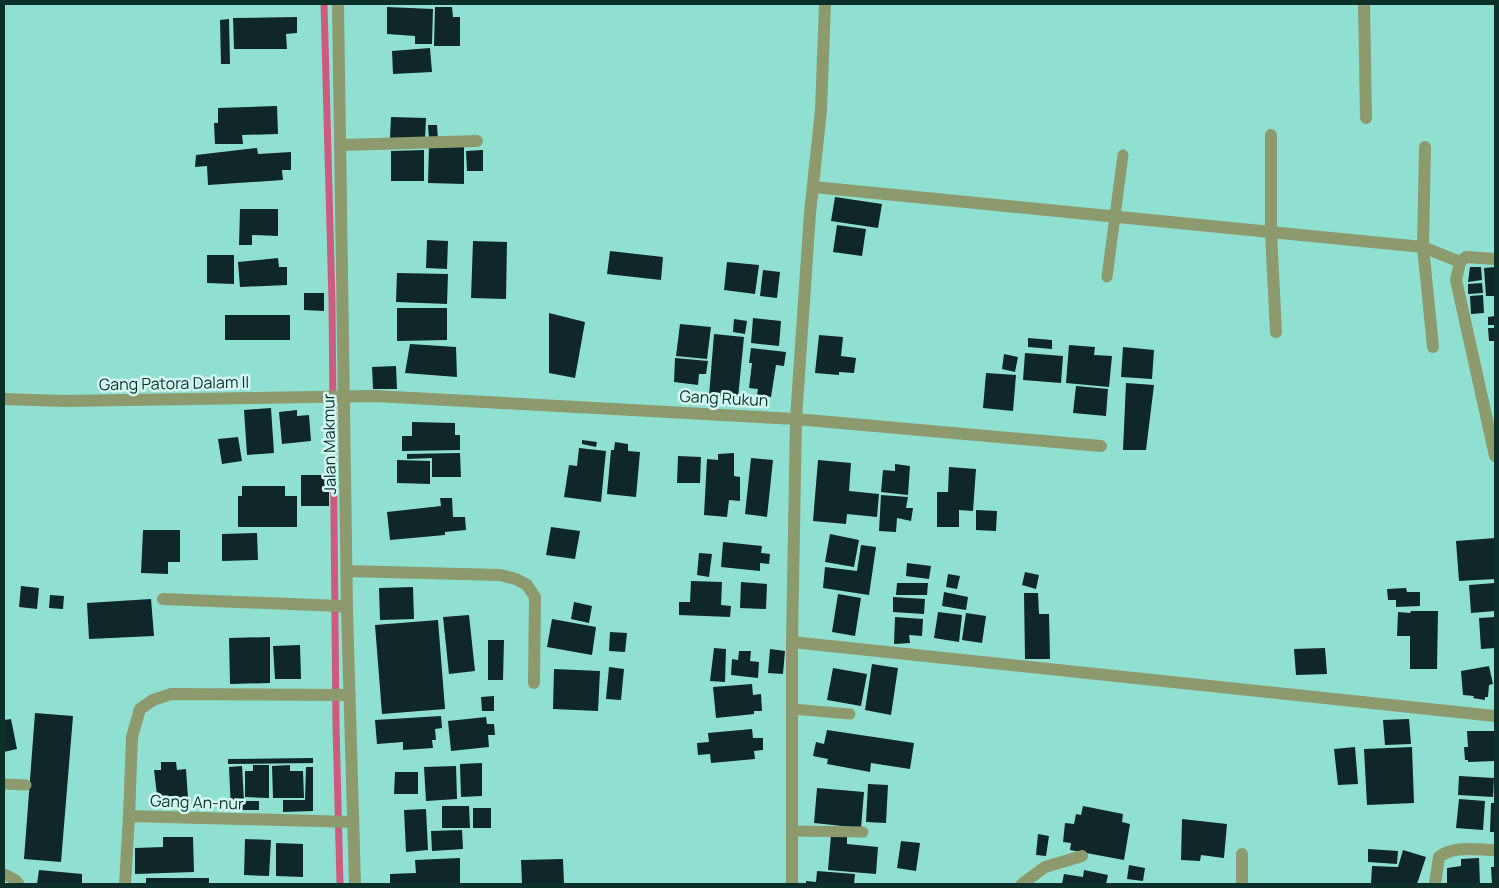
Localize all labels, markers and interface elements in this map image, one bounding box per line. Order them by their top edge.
street label: Gang Patora Dalam II [99,371,249,395]
street label: Gang Rukun [679,385,769,411]
street label: Jalan Makmur [317,393,341,495]
street label: Gang An-nur [150,789,244,815]

